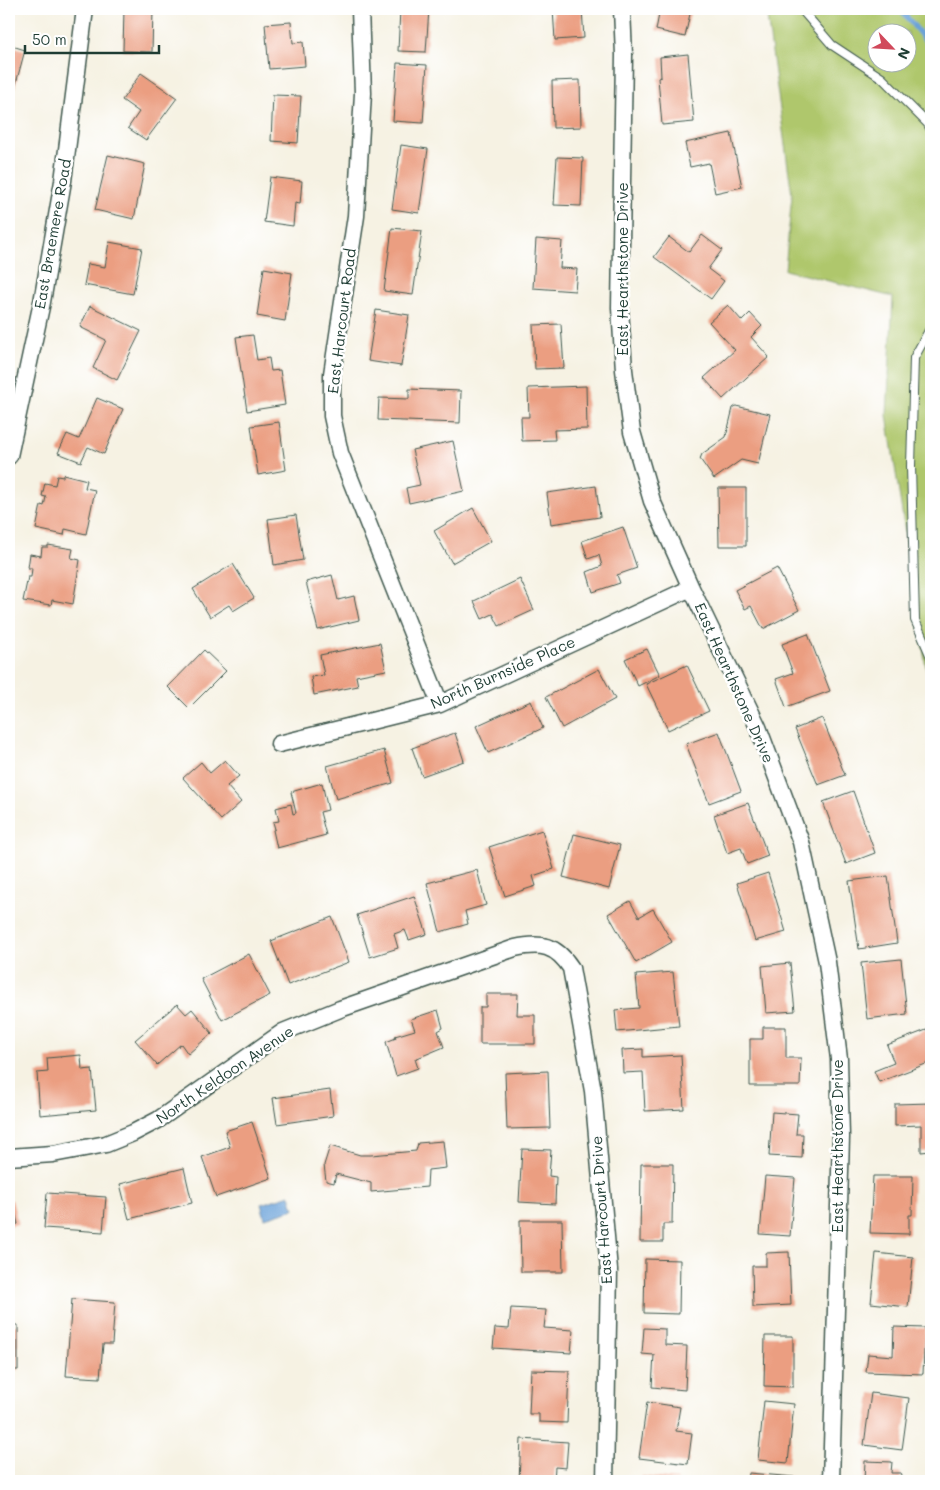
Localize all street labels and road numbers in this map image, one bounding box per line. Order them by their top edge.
street label: East Braemere Road [29,157,75,311]
street label: East Hearthstone Drive [612,182,632,356]
street label: East Harcourt Road [322,247,360,395]
street label: East Hearthstone Drive [691,599,779,766]
street label: North Burnside Place [427,631,578,713]
street label: North Keldoon Avenue [152,1021,297,1128]
street label: East Hearthstone Drive [827,1059,847,1233]
street label: East Harcourt Drive [586,1135,616,1285]

